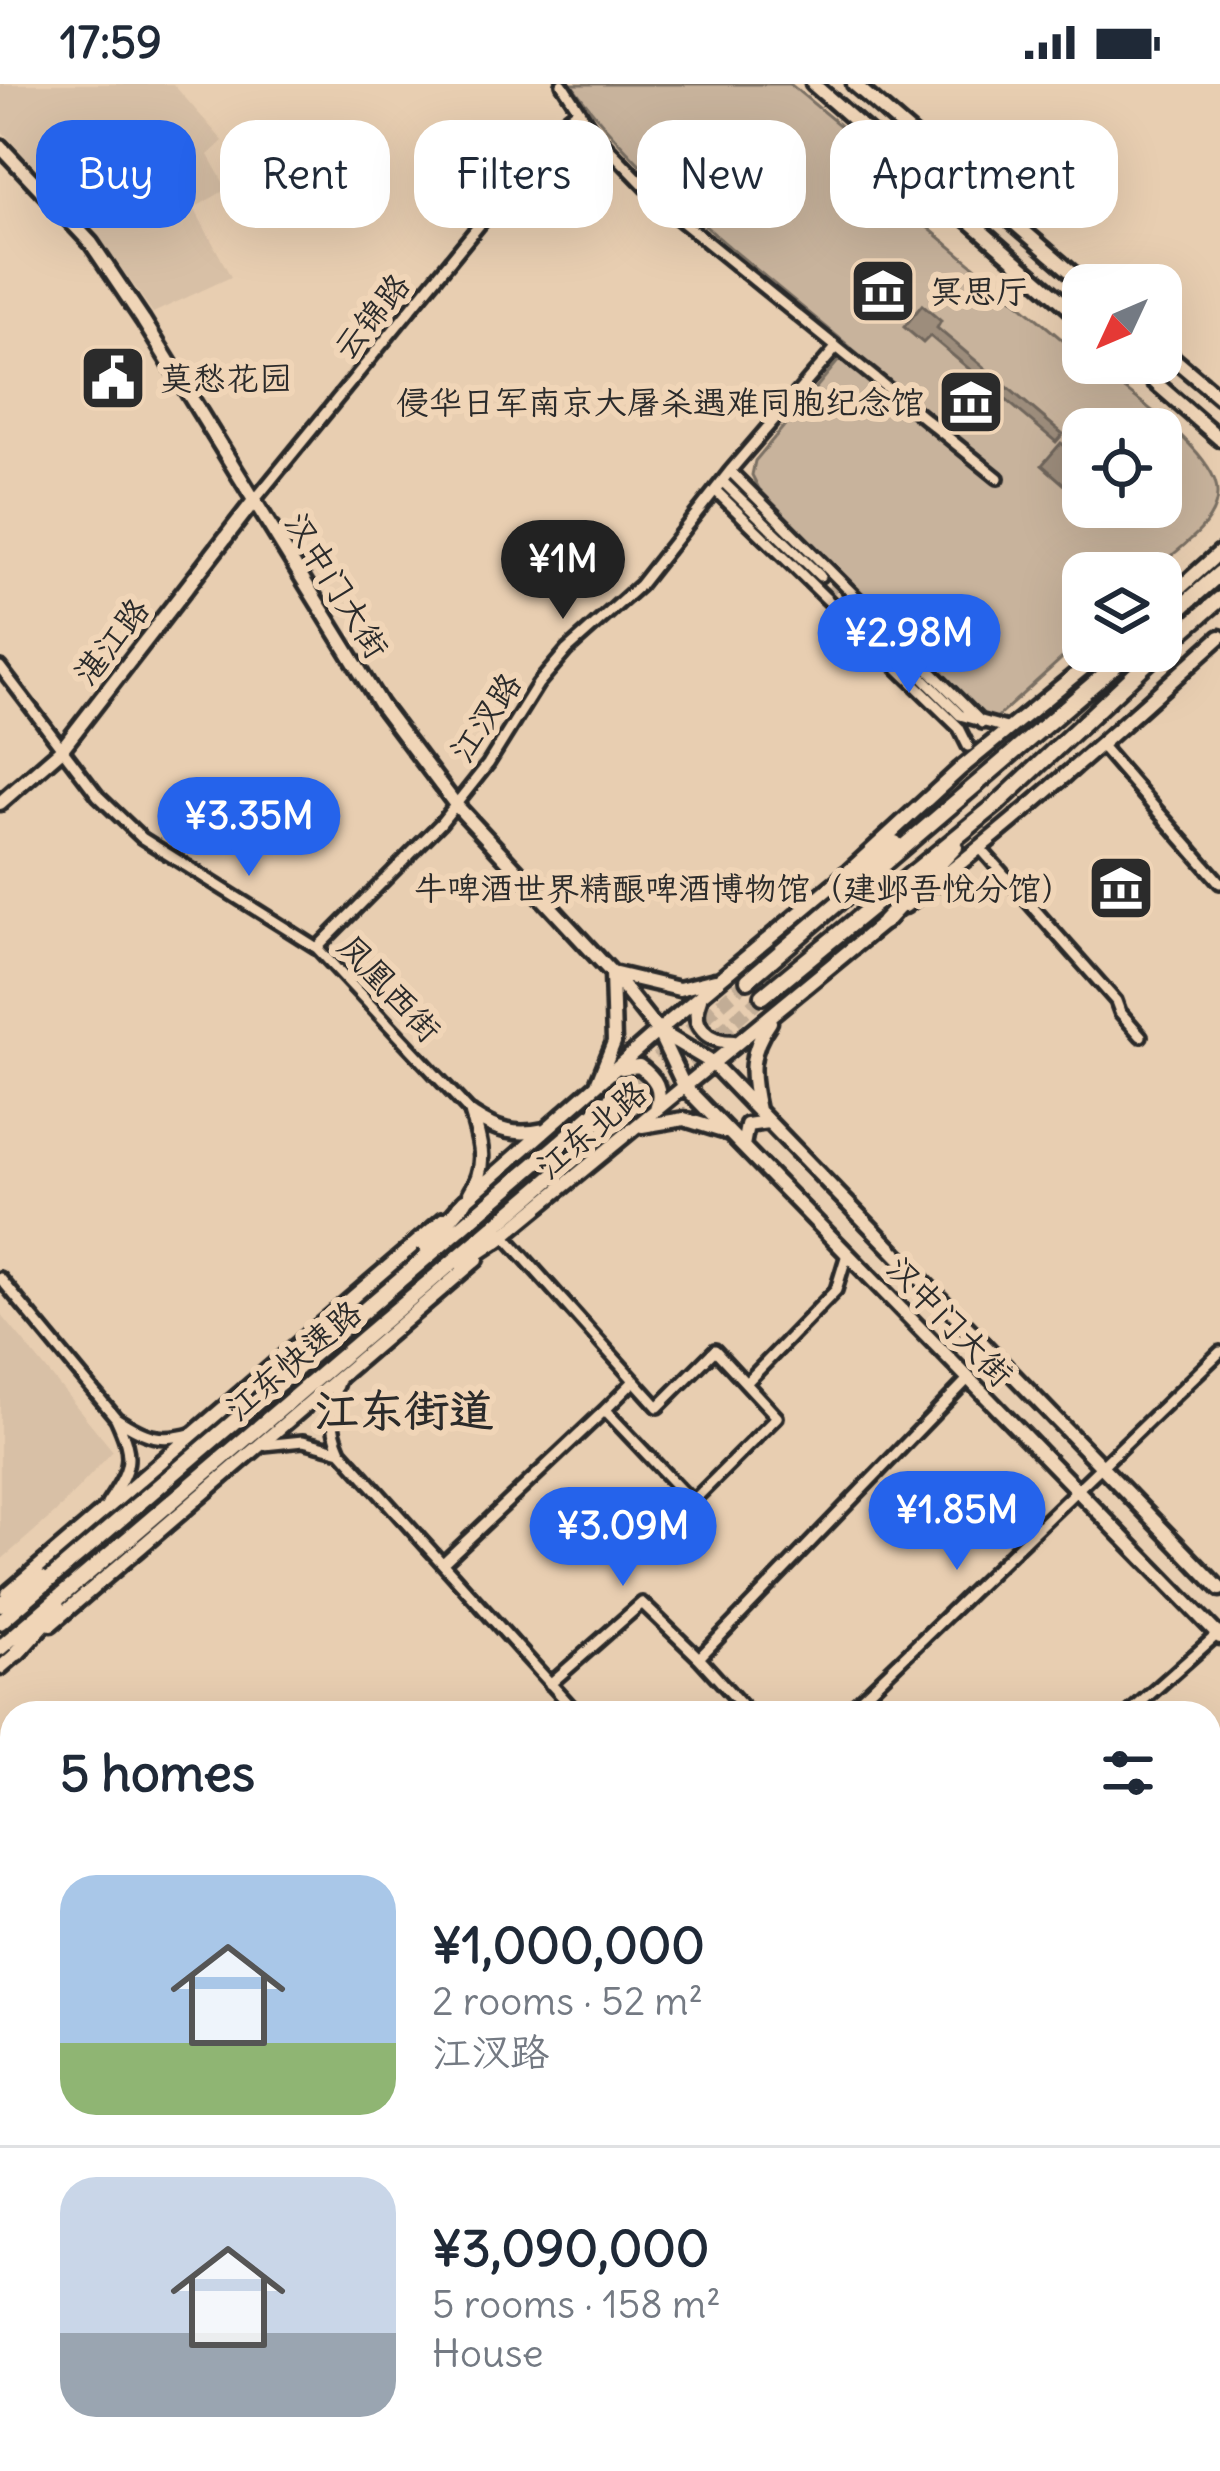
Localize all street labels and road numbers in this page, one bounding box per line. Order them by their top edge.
street label: 云锦路 [324,264,418,368]
street label: 汉中门大街 [275,504,399,666]
street label: 湛江路 [64,589,158,693]
street label: 江汊路 [440,664,530,770]
street label: 凤凰西街 [330,925,450,1051]
street label: 江东北路 [527,1070,655,1188]
street label: 汉中门大街 [878,1247,1022,1395]
street label: 江东快速路 [216,1291,370,1429]

